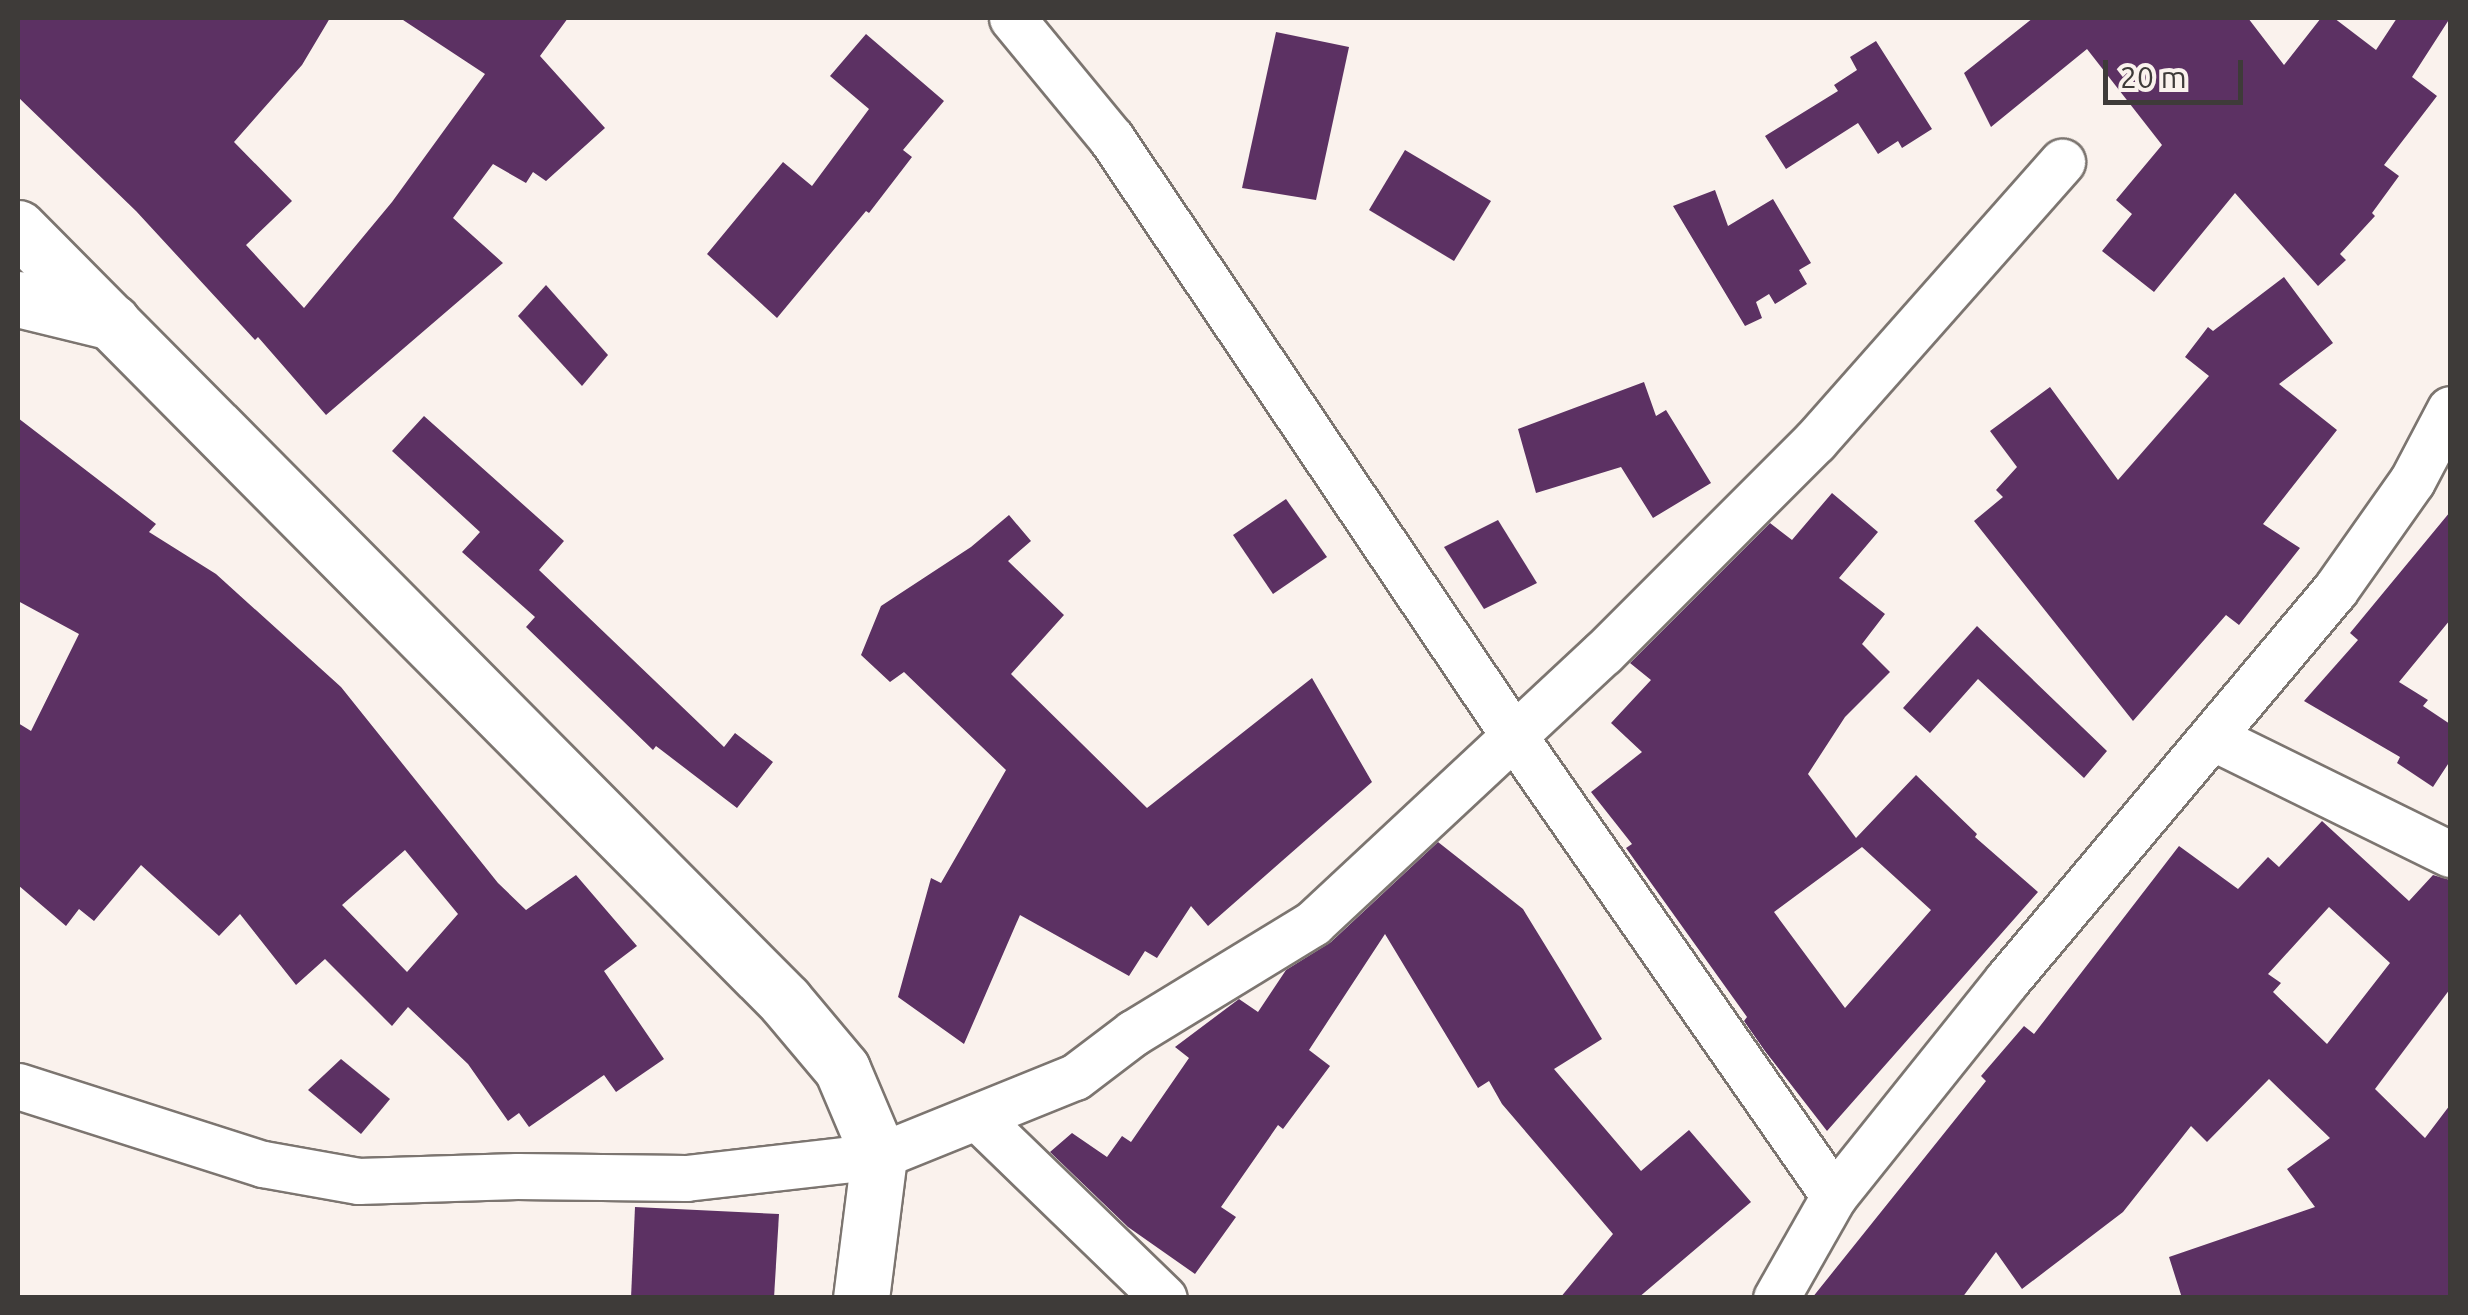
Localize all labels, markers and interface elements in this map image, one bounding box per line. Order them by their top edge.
scale bar [2108,40,2248,102]
text: 20 m [2120,60,2187,94]

